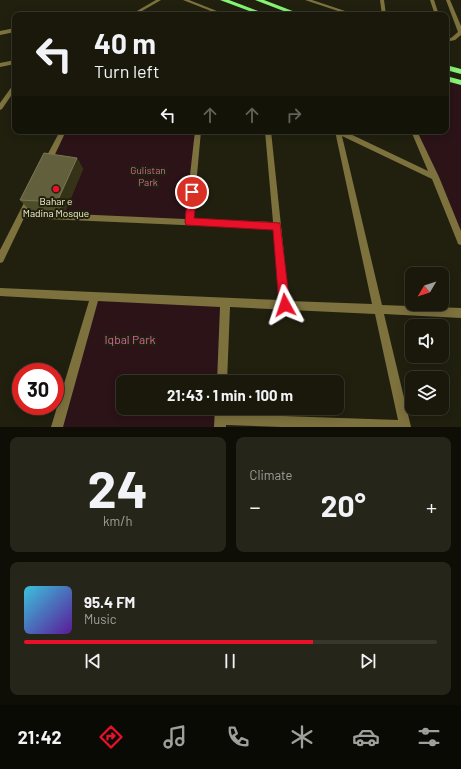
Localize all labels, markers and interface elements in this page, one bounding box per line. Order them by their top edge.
text: 40 m [94,26,156,60]
icon: left [28,28,80,80]
text: Turn left [94,60,160,82]
icon: left [157,104,179,126]
icon: ahead [199,104,221,126]
icon: ahead [241,104,263,126]
icon: right [283,104,305,126]
park label: Gulistan Park [130,164,166,188]
pin [175,175,209,209]
icon: arrive [181,181,203,203]
marker: Bahar e Madina Mosque [51,184,61,194]
place label: Bahar e Madina Mosque [23,195,89,219]
north arrow [405,267,449,311]
map controls [405,267,449,415]
position arrow [264,284,306,326]
button: sound [405,319,449,363]
park label: Iqbal Park [104,332,156,346]
speed limit sign: 30 [12,363,64,415]
button: layers [405,371,449,415]
text: 21:43 · 1 min · 100 m [167,386,293,404]
text: 24 [87,456,148,518]
text: Climate [250,467,293,483]
text: 20° [321,487,366,523]
text: − [250,493,261,519]
text: + [426,493,437,519]
text: km/h [103,513,132,529]
text: 95.4 FM [84,593,135,611]
text: Music [84,611,117,627]
icon: previous [82,650,104,672]
icon: pause [219,650,241,672]
icon: next [357,650,379,672]
icon: directions [97,723,125,751]
icon: music [161,723,189,751]
icon: phone [224,723,252,751]
icon: climate [288,723,316,751]
icon: car [352,723,380,751]
icon: filters [415,723,443,751]
text: 21:42 [18,726,62,748]

